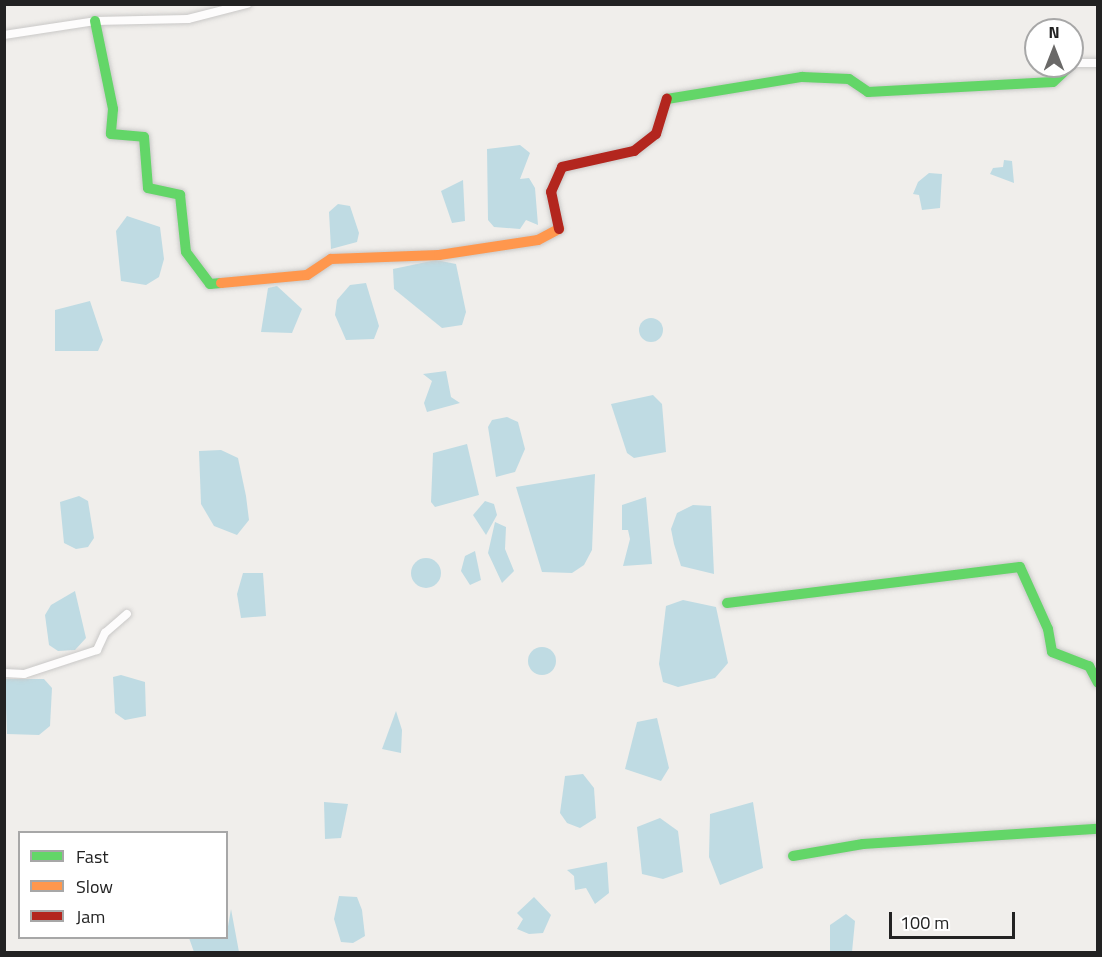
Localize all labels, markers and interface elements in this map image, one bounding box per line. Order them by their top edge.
north arrow [1024,18,1084,78]
text: N [1048,20,1060,44]
legend [18,831,228,939]
text: Fast [76,843,109,870]
text: Slow [76,873,113,900]
scale bar [892,900,1018,938]
text: Jam [76,903,105,930]
text: 100 m [900,909,949,936]

